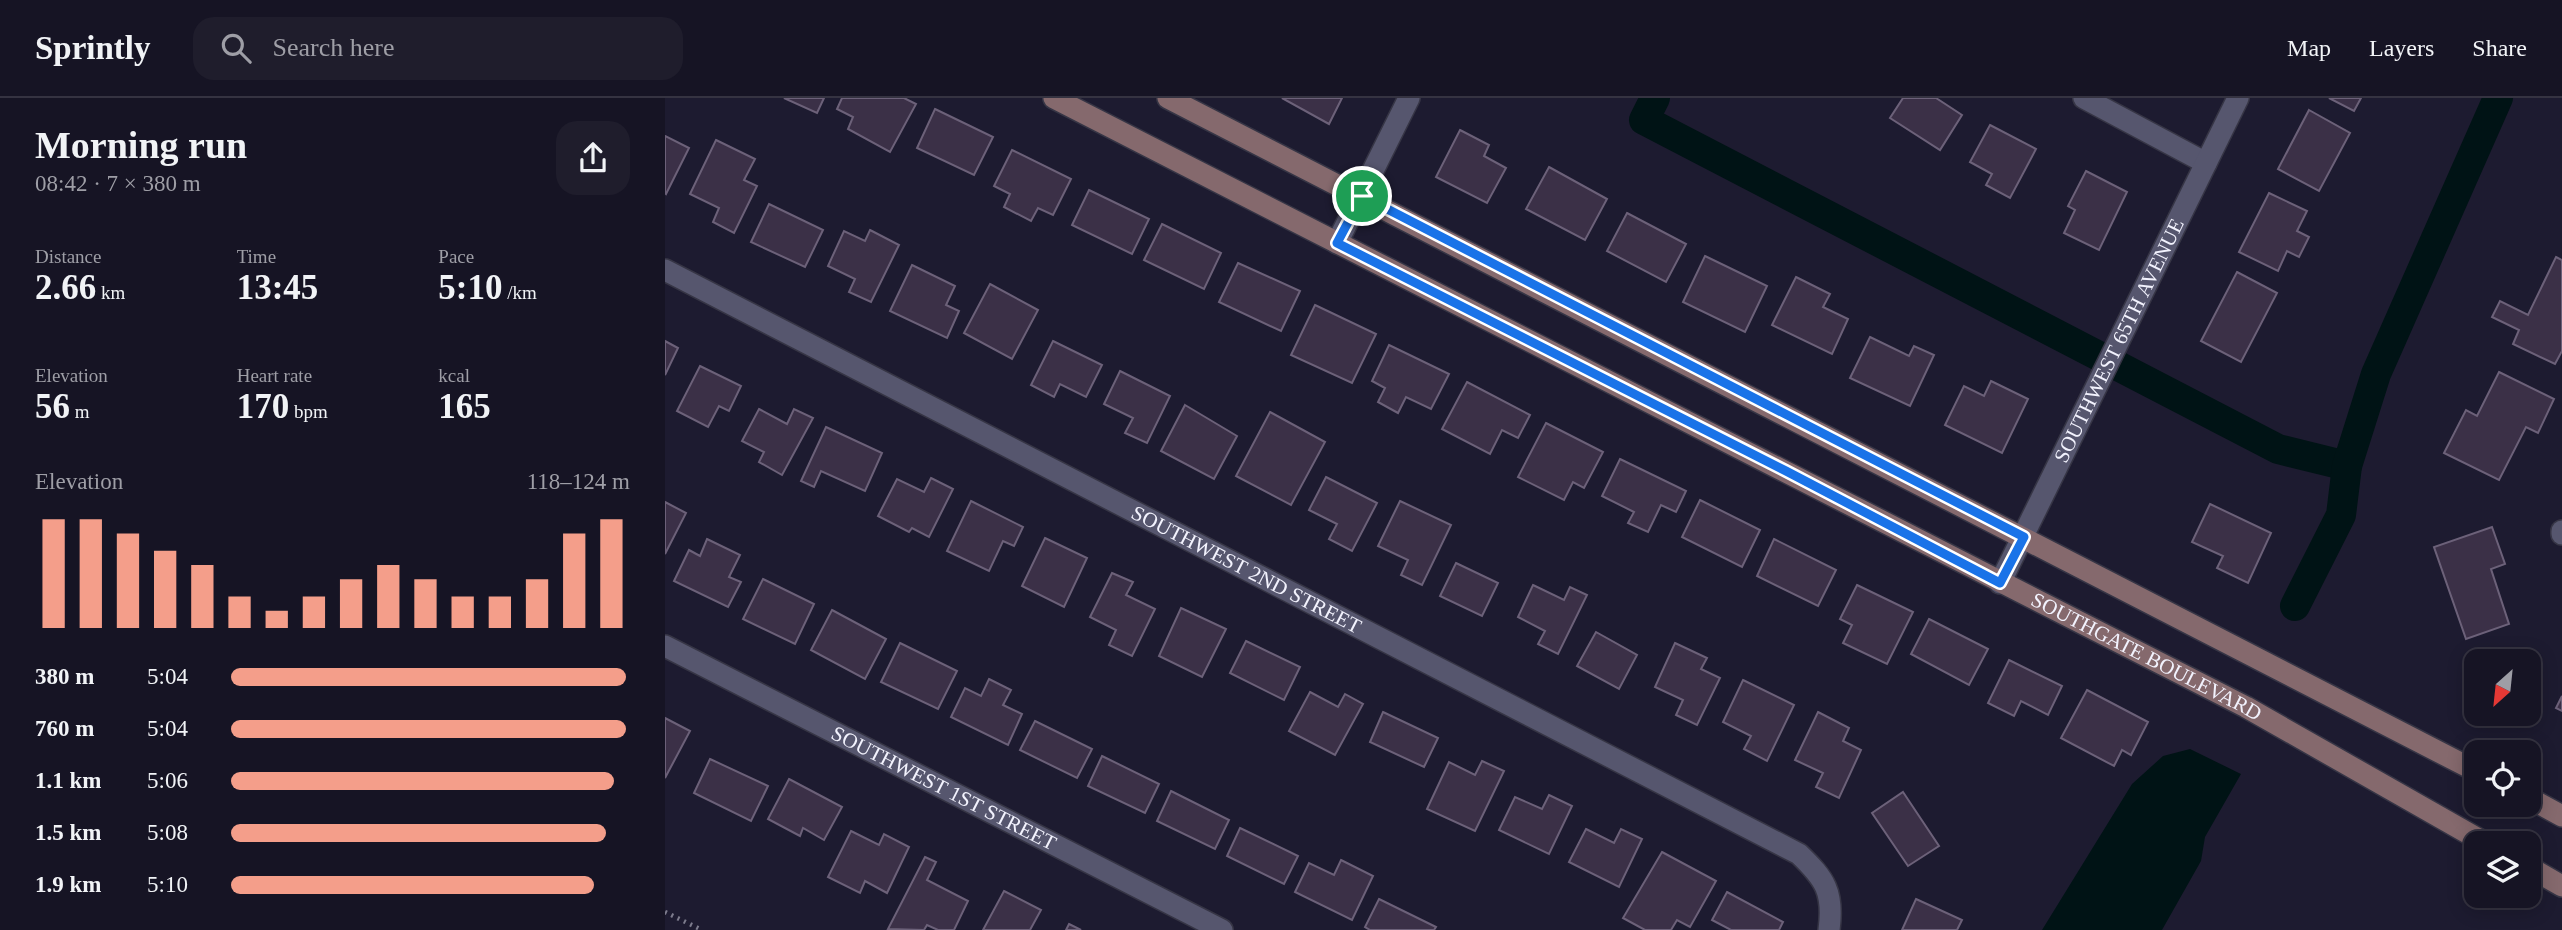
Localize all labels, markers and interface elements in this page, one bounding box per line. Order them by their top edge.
search box [193,17,683,80]
icon: search [217,29,255,67]
text: Sprintly [35,30,151,66]
text: Search here [273,33,395,62]
text: Map [2287,35,2331,61]
text: Layers [2369,35,2434,61]
text: Share [2472,35,2527,61]
button: share [556,121,630,195]
text: Morning run [35,124,247,166]
pin [1332,166,1392,226]
text: 08:42 · 7 × 380 m [35,171,201,196]
icon: arrive [1343,177,1381,215]
street label: SOUTHWEST 65TH AVENUE [2049,215,2189,467]
text: Distance [35,246,101,267]
text: Time [237,246,276,267]
text: Pace [438,246,474,267]
text: 2.66 [35,268,96,307]
text: 13:45 [237,268,318,307]
text: 5:10 [438,268,502,307]
text: km [96,282,125,303]
text: /km [502,282,537,303]
text: Elevation [35,365,108,386]
text: Heart rate [237,365,312,386]
text: kcal [438,365,470,386]
text: 56 [35,387,70,426]
text: 170 [237,387,289,426]
text: 165 [438,387,491,426]
text: m [70,401,90,422]
text: bpm [289,401,328,422]
text: Elevation [35,469,123,494]
text: 118–124 m [527,469,630,494]
street label: SOUTHWEST 2ND STREET [1127,500,1366,639]
street label: SOUTHGATE BOULEVARD [2027,587,2266,726]
north arrow [2464,649,2541,726]
map controls [2464,649,2541,908]
text: 380 m [35,664,94,689]
text: 5:04 [147,664,188,689]
text: 760 m [35,716,94,741]
text: 5:04 [147,716,188,741]
street label: SOUTHWEST 1ST STREET [827,721,1060,855]
button: locate [2464,740,2541,817]
text: 1.1 km [35,768,101,793]
text: 5:06 [147,768,188,793]
text: 1.5 km [35,820,101,845]
text: 5:08 [147,820,188,845]
button: layers [2464,831,2541,908]
text: 1.9 km [35,872,101,897]
text: 5:10 [147,872,188,897]

